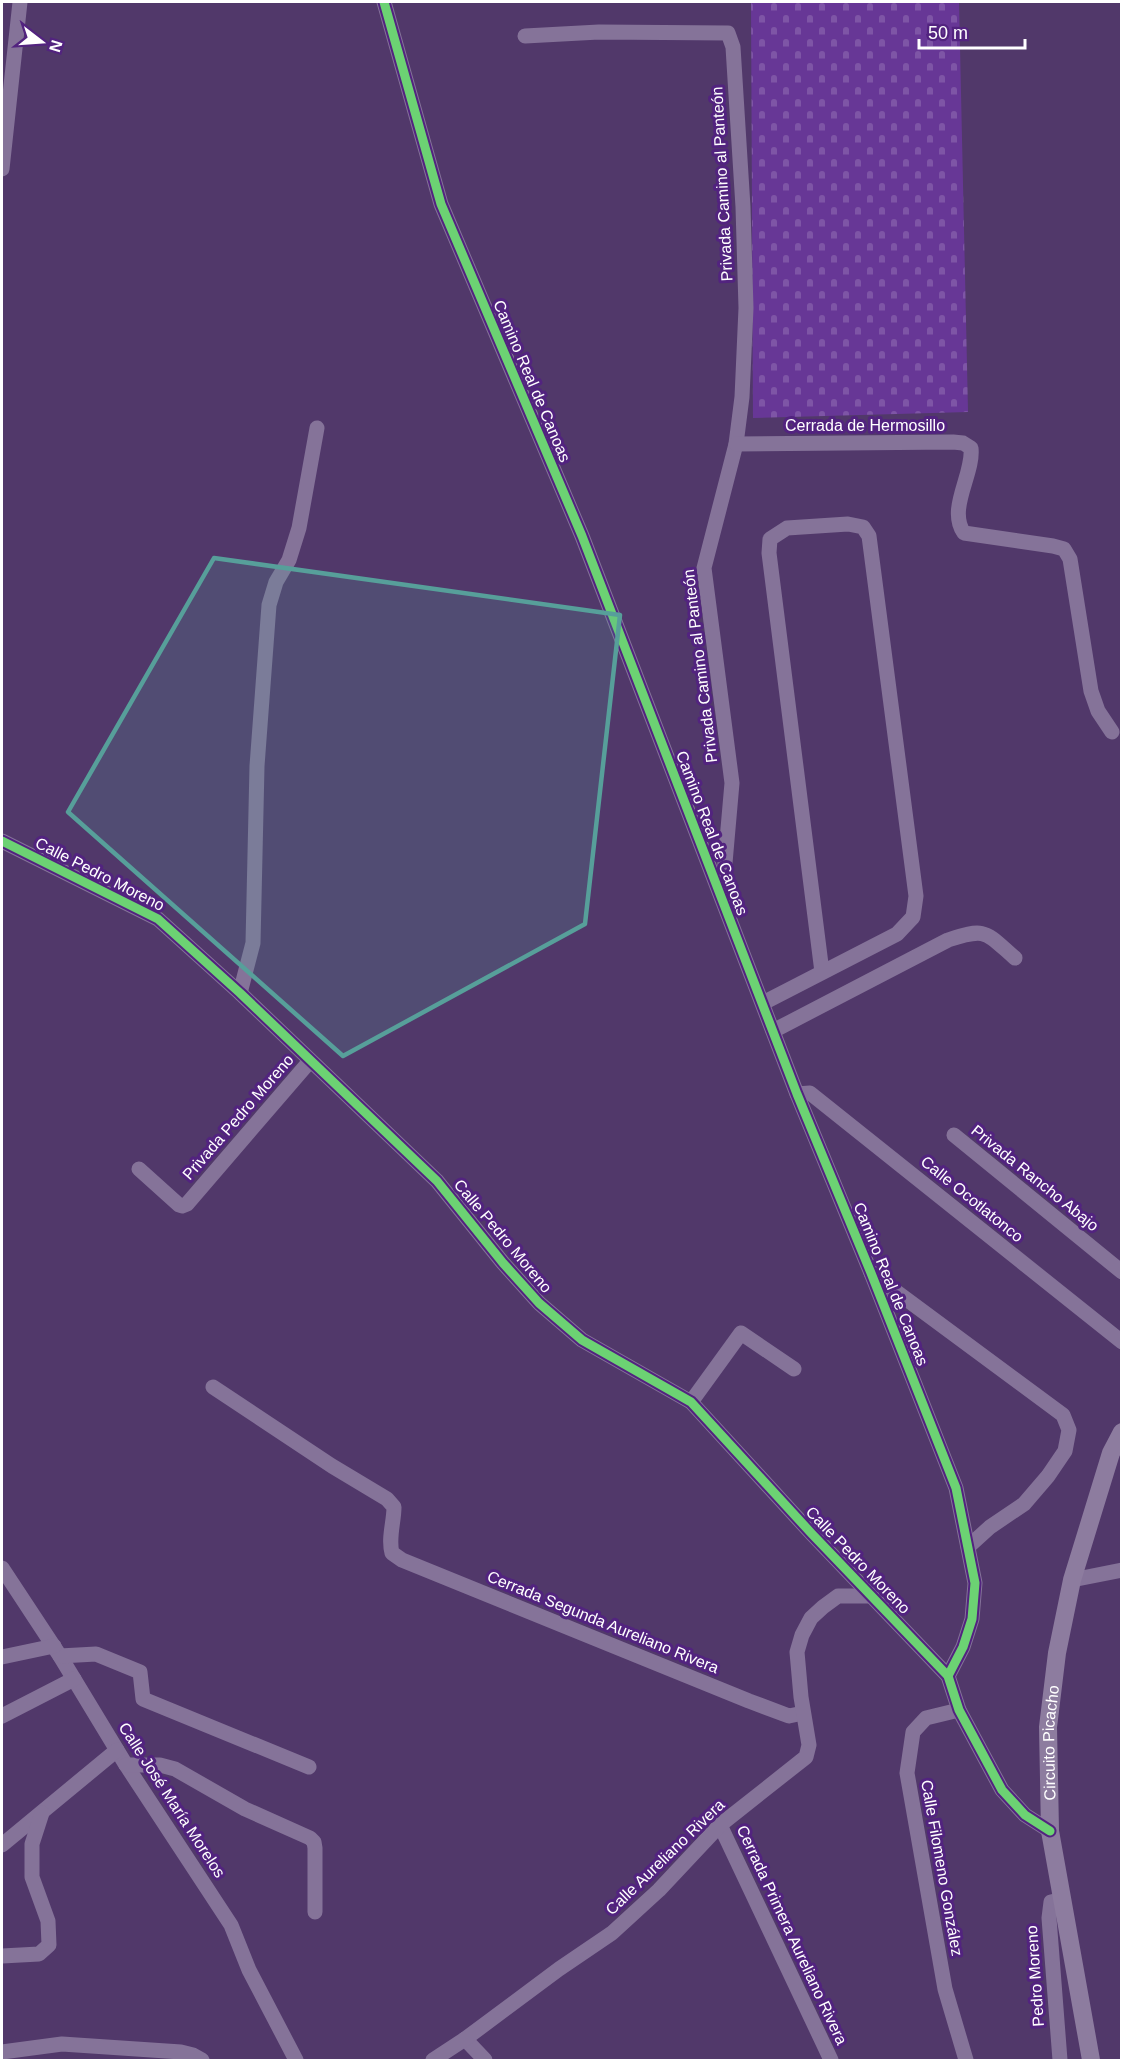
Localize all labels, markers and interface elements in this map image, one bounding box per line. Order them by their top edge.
north arrow [12,12,72,72]
scale bar [919,12,1026,50]
text: 50 m [928,23,968,43]
text: N [46,38,66,54]
street label: Privada Camino al Panteón [708,86,736,282]
street label: Camino Real de Canoas [490,297,574,465]
street label: Cerrada de Hermosillo [785,417,945,434]
street label: Privada Camino al Panteón [680,568,720,764]
street label: Camino Real de Canoas [673,749,751,917]
street label: Calle Pedro Moreno [33,834,167,914]
street label: Privada Pedro Moreno [179,1051,297,1183]
street label: Privada Rancho Abajo [968,1122,1102,1234]
street label: Calle Ocotlatonco [918,1153,1026,1245]
street label: Calle Pedro Moreno [451,1176,555,1296]
street label: Camino Real de Canoas [850,1200,932,1368]
street label: Calle Pedro Moreno [802,1503,914,1617]
street label: Cerrada Segunda Aureliano Rivera [485,1568,721,1676]
street label: Circuito Picacho [1039,1684,1062,1801]
street label: Calle José María Morelos [115,1719,229,1881]
street label: Calle Filomeno González [918,1779,966,1957]
street label: Calle Aureliano Rivera [602,1796,728,1918]
street label: Cerrada Primera Aureliano Rivera [734,1823,850,2047]
street label: Pedro Moreno [1023,1925,1047,2027]

